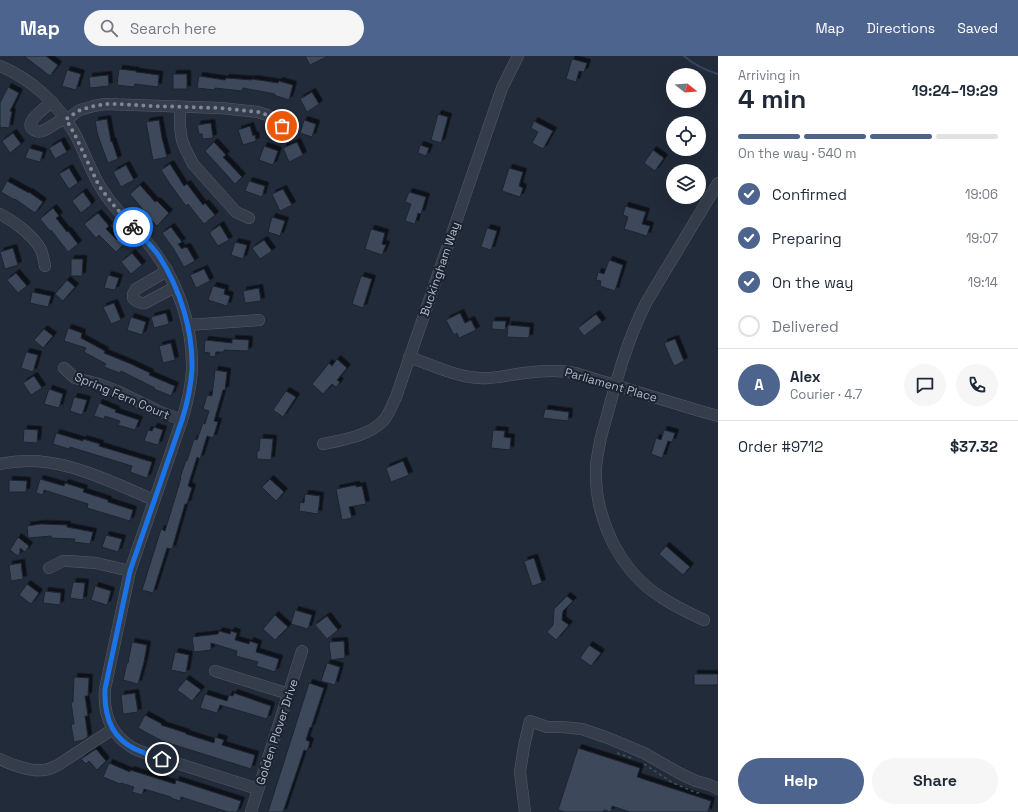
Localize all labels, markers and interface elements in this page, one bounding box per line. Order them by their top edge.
search box [84,10,364,46]
text: Map [20,16,60,41]
icon: search [98,17,120,39]
text: Search here [130,19,216,38]
text: Map [815,19,845,37]
text: Directions [867,19,935,37]
text: Saved [957,19,998,37]
text: Arriving in [738,67,800,84]
north arrow [666,68,706,108]
map controls [666,68,706,204]
text: 19:24–19:29 [912,81,998,100]
text: 4 min [738,82,806,116]
pin [265,109,299,143]
icon: bag [271,115,293,137]
button: locate [666,116,706,156]
text: On the way · 540 m [738,145,856,162]
button: layers [666,164,706,204]
icon: check [738,183,760,205]
text: Confirmed [772,185,847,204]
text: 19:06 [965,186,998,203]
courier [113,207,153,247]
icon: bike [122,216,144,238]
street label: Buckingham Way [416,220,464,318]
icon: check [738,227,760,249]
text: Preparing [772,229,842,248]
text: 19:07 [966,230,998,247]
icon: check [738,271,760,293]
text: On the way [772,273,853,292]
text: 19:14 [968,274,998,291]
text: Delivered [772,317,839,336]
street label: Parliament Place [563,364,659,406]
button: chat [904,364,946,406]
button: phone [956,364,998,406]
text: Alex [790,367,821,386]
street label: Spring Fern Court [72,369,172,423]
text: A [754,375,764,394]
text: Courier · 4.7 [790,386,862,403]
text: Order #9712 [738,437,823,456]
text: $37.32 [950,437,998,456]
street label: Golden Plover Drive [252,677,302,787]
pin [145,742,179,776]
icon: home [151,748,173,770]
button: Help [738,758,864,804]
button: Share [872,758,998,804]

